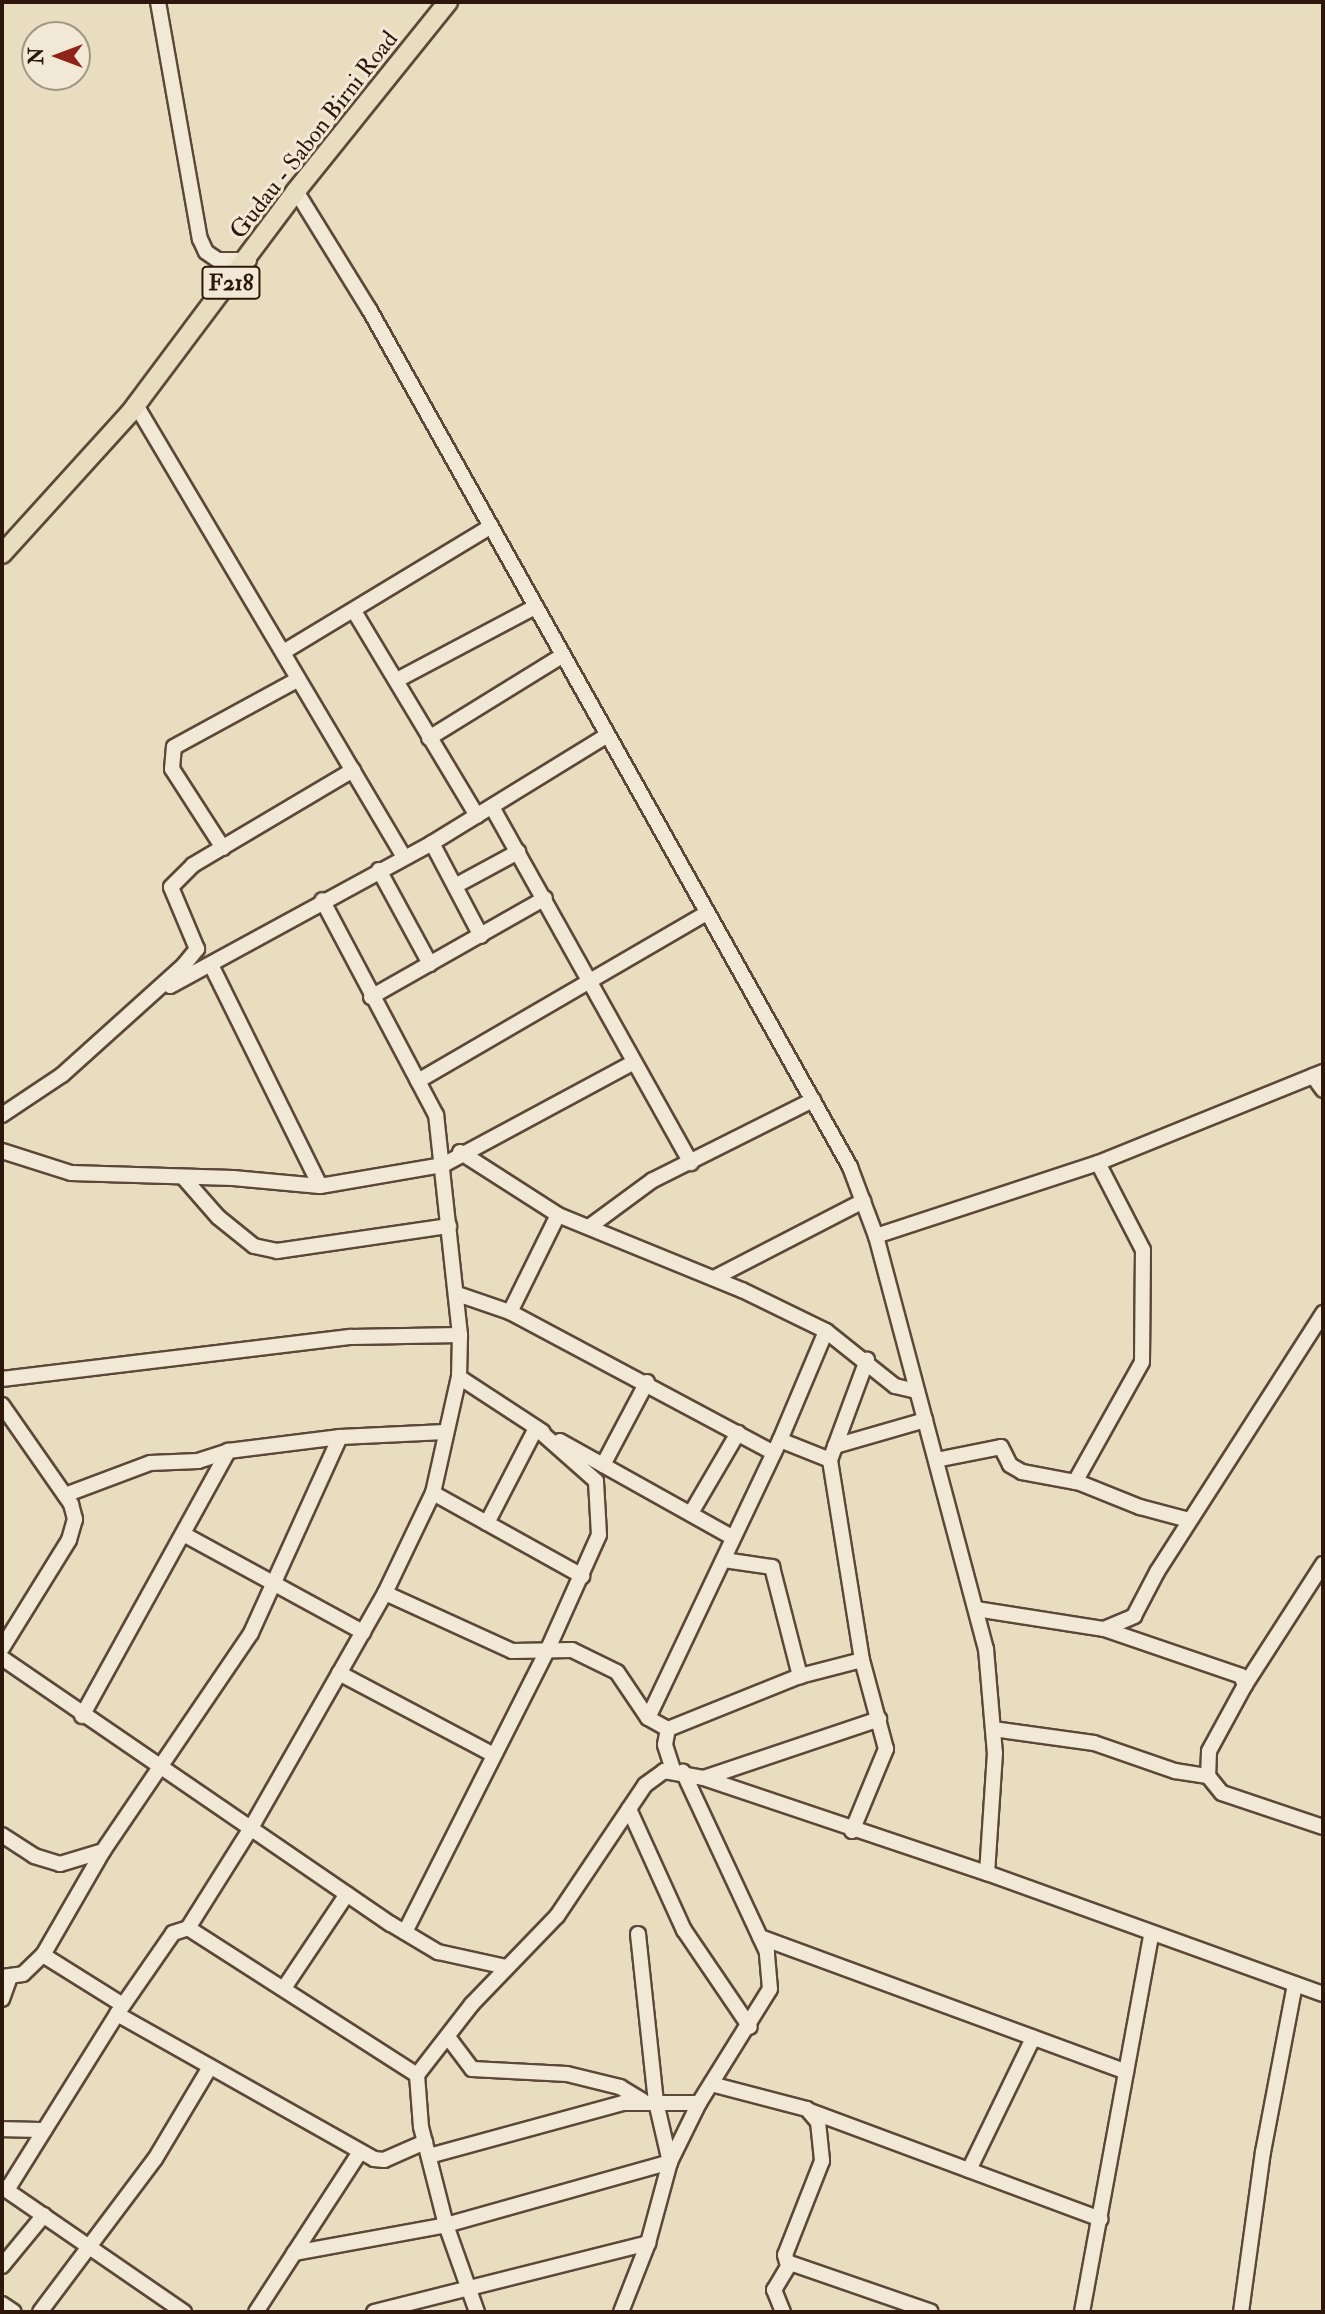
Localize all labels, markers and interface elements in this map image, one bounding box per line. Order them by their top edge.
north arrow [21,21,91,91]
street label: Gudau - Sabon Birni Road [224,25,404,245]
text: N [25,48,49,65]
road number: F218 [201,264,261,302]

